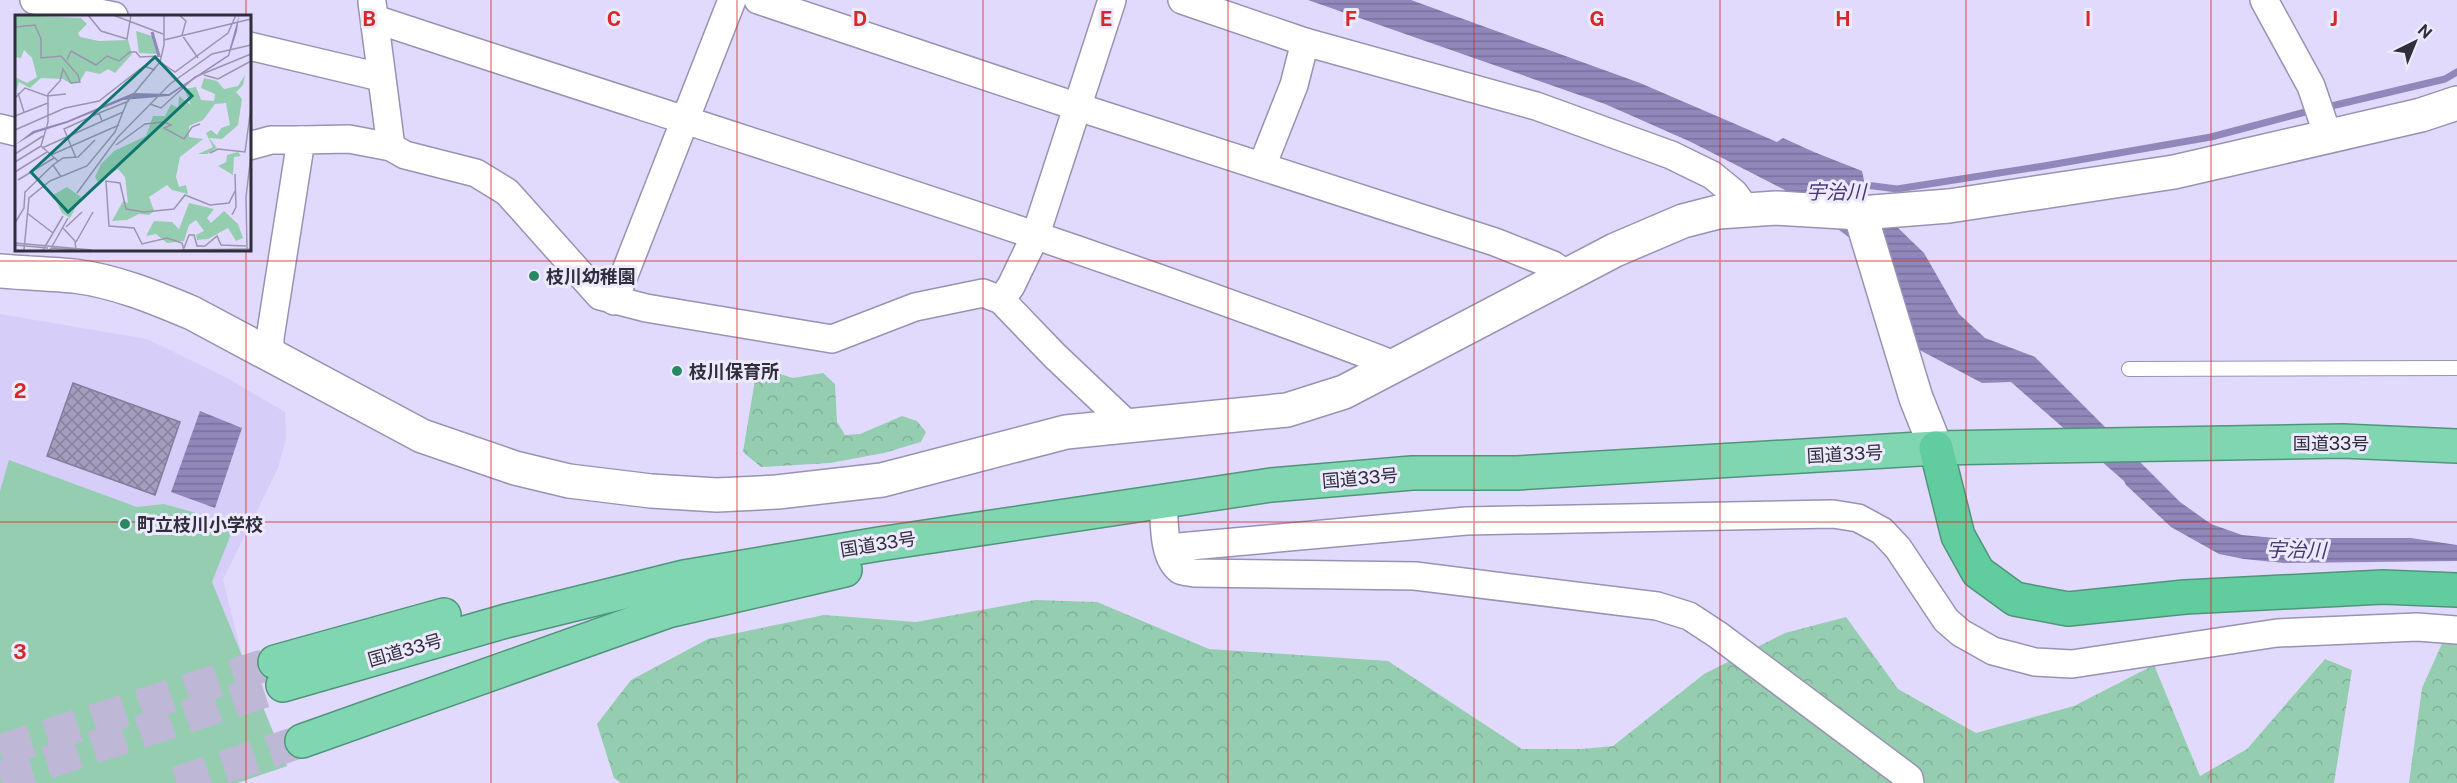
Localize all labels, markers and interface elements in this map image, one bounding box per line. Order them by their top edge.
text: B [362,7,376,31]
text: C [607,7,621,31]
text: D [853,7,867,31]
text: E [1100,7,1112,31]
text: F [1345,7,1357,31]
text: G [1589,7,1605,31]
text: H [1835,7,1851,31]
text: I [2085,7,2091,31]
text: J [2330,7,2338,31]
north arrow [2385,12,2445,72]
inset map [15,15,250,250]
text: N [2414,20,2436,43]
water label: 宇治川 [1806,180,1868,204]
place label: 枝川幼稚園 [546,266,636,287]
marker: 枝川幼稚園 [527,269,541,283]
place label: 枝川保育所 [689,361,779,382]
marker: 枝川保育所 [670,364,684,378]
text: 2 [14,379,26,403]
street label: 国道33号 [2293,433,2369,454]
street label: 国道33号 [1806,442,1884,466]
street label: 国道33号 [1321,464,1399,492]
place label: 町立枝川小学校 [137,514,263,535]
marker: 町立枝川小学校 [118,517,132,531]
street label: 国道33号 [839,528,917,560]
water label: 宇治川 [2266,537,2328,563]
street label: 国道33号 [365,629,445,671]
text: 3 [13,640,27,664]

